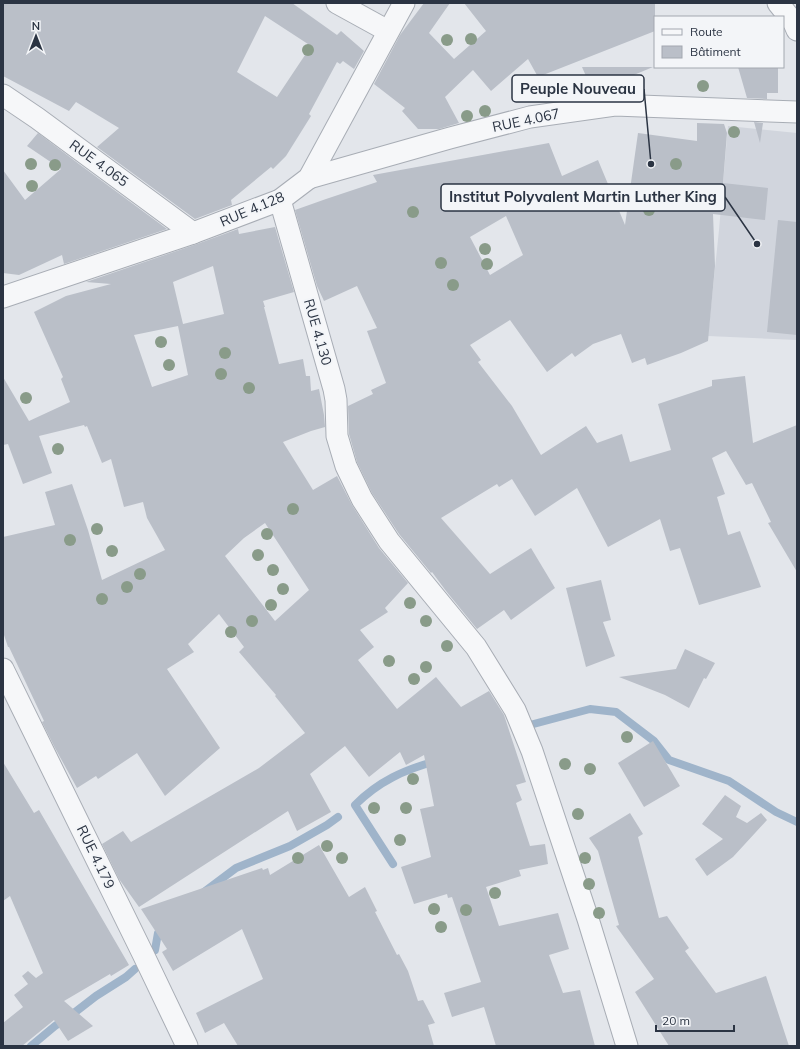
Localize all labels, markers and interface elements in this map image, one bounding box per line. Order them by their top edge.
north arrow [16,16,56,56]
legend [654,16,784,68]
text: N [32,19,40,33]
text: Route [690,24,723,39]
text: Bâtiment [690,44,741,59]
callout: Peuple Nouveau [512,75,644,102]
text: Peuple Nouveau [520,79,636,98]
street label: RUE 4.067 [491,104,561,136]
street label: RUE 4.065 [66,136,132,190]
callout: Institut Polyvalent Martin Luther King [441,184,725,211]
street label: RUE 4.128 [217,187,287,231]
text: Institut Polyvalent Martin Luther King [449,187,717,206]
street label: RUE 4.130 [300,297,336,367]
street label: RUE 4.179 [73,822,119,892]
scale bar [656,1007,734,1033]
text: 20 m [662,1013,690,1028]

